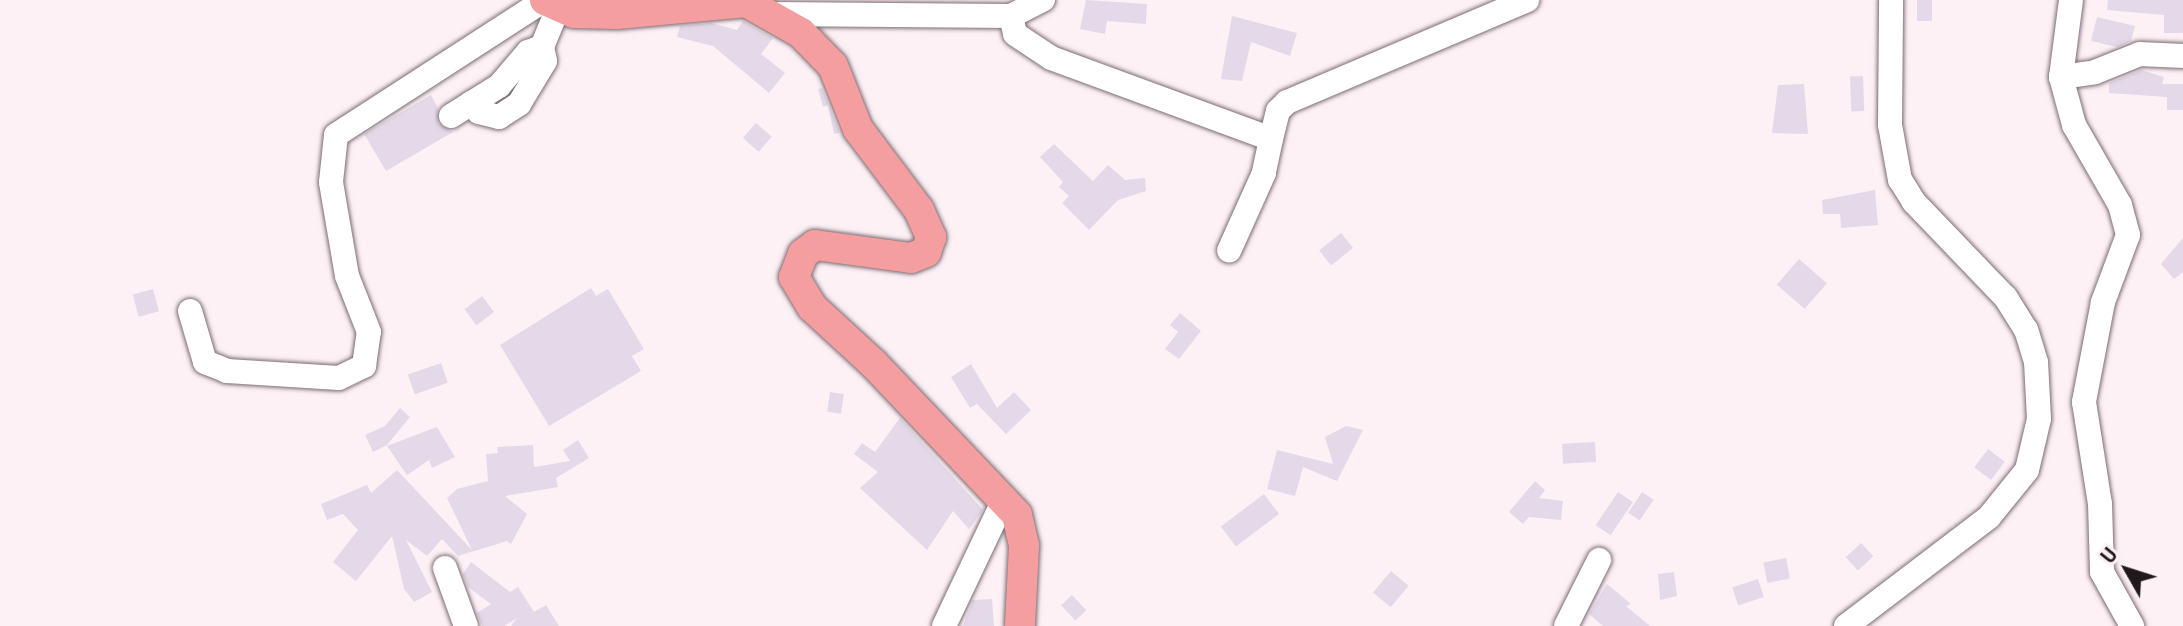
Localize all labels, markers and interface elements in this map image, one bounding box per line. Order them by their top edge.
north arrow [2087,530,2167,610]
text: U [2093,540,2124,569]

